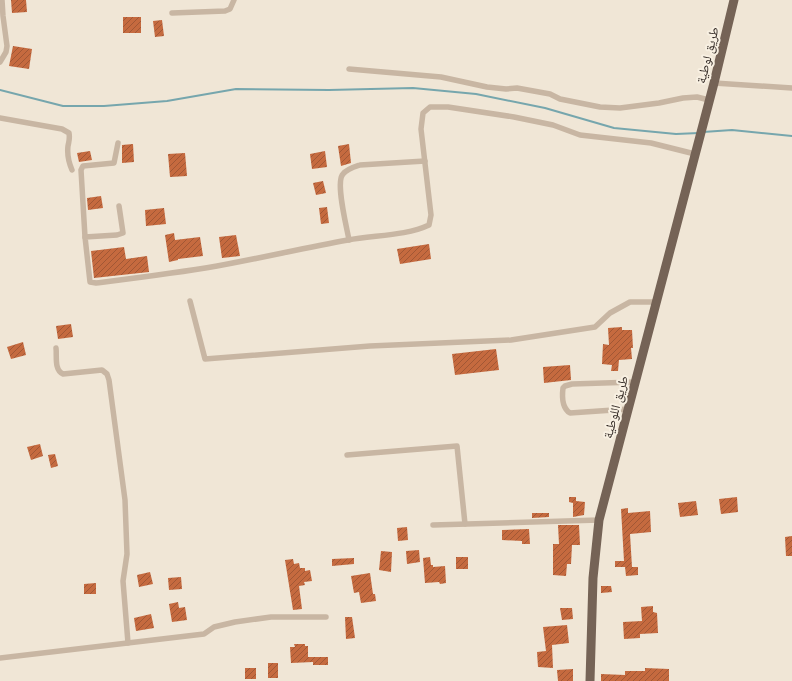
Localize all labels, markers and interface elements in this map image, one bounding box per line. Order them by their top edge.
street label: طريق لوطية [693,25,723,85]
street label: طريق اللوطية [600,374,632,440]

